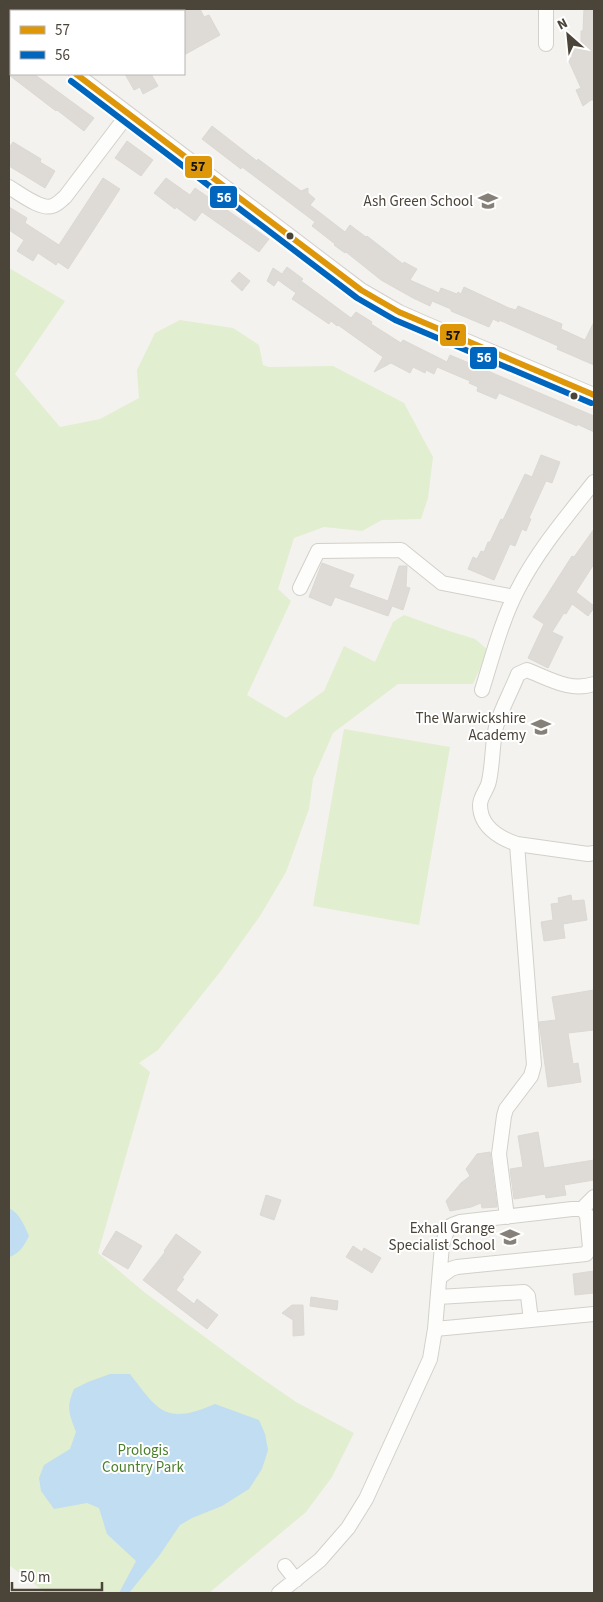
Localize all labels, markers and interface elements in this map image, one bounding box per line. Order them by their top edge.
legend [10,10,185,75]
north arrow [543,10,593,60]
text: N [554,13,571,35]
text: 57 [55,20,70,41]
text: 56 [55,45,70,66]
line badge: 57 [184,155,213,179]
text: 57 [191,157,205,177]
line badge: 56 [209,185,238,209]
text: 56 [217,188,231,208]
school or university icon: Ash Green School [477,190,499,212]
place label: Ash Green School [364,191,473,212]
unlabelled marker [285,231,295,241]
line badge: 57 [439,323,467,347]
text: 57 [446,326,460,346]
line badge: 56 [469,346,498,370]
text: 56 [477,348,491,368]
unlabelled marker [569,391,579,401]
place label: The Warwickshire Academy [415,708,526,746]
school or university icon: The Warwickshire Academy [530,716,552,738]
place label: Exhall Grange Specialist School [388,1218,495,1256]
school or university icon: Exhall Grange Specialist School [499,1226,521,1248]
park label: Prologis Country Park [102,1440,184,1478]
scale bar [12,1560,102,1592]
text: 50 m [20,1567,50,1588]

